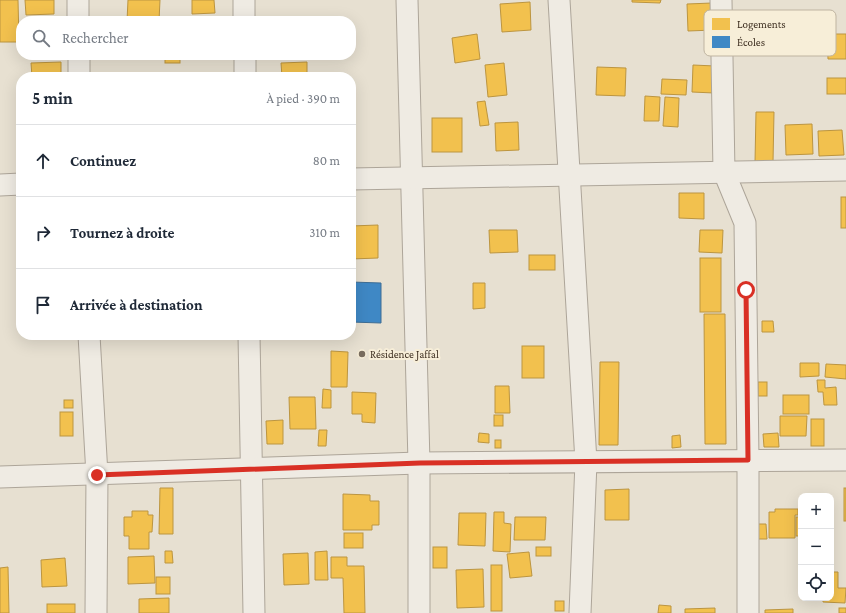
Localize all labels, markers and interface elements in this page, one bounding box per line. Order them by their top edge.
legend [704,10,836,56]
search box [16,16,356,60]
text: Logements [737,18,785,31]
icon: search [30,27,52,49]
text: Rechercher [62,30,129,46]
text: Écoles [737,36,765,48]
text: 5 min [32,89,73,108]
text: À pied · 390 m [266,91,340,106]
icon: ahead [32,150,54,172]
text: Continuez [70,153,136,169]
text: 80 m [313,153,340,168]
icon: right [32,222,54,244]
text: Tournez à droite [70,225,174,241]
text: 310 m [309,225,340,240]
route start [737,281,755,299]
icon: arrive [32,294,54,316]
text: Arrivée à destination [70,297,203,313]
place label: Résidence Jaffal [370,348,439,361]
marker: Résidence Jaffal [357,349,367,359]
route end [88,466,106,484]
map controls [798,493,834,601]
button: + [798,493,834,529]
button: − [798,529,834,565]
button: locate [798,565,834,601]

